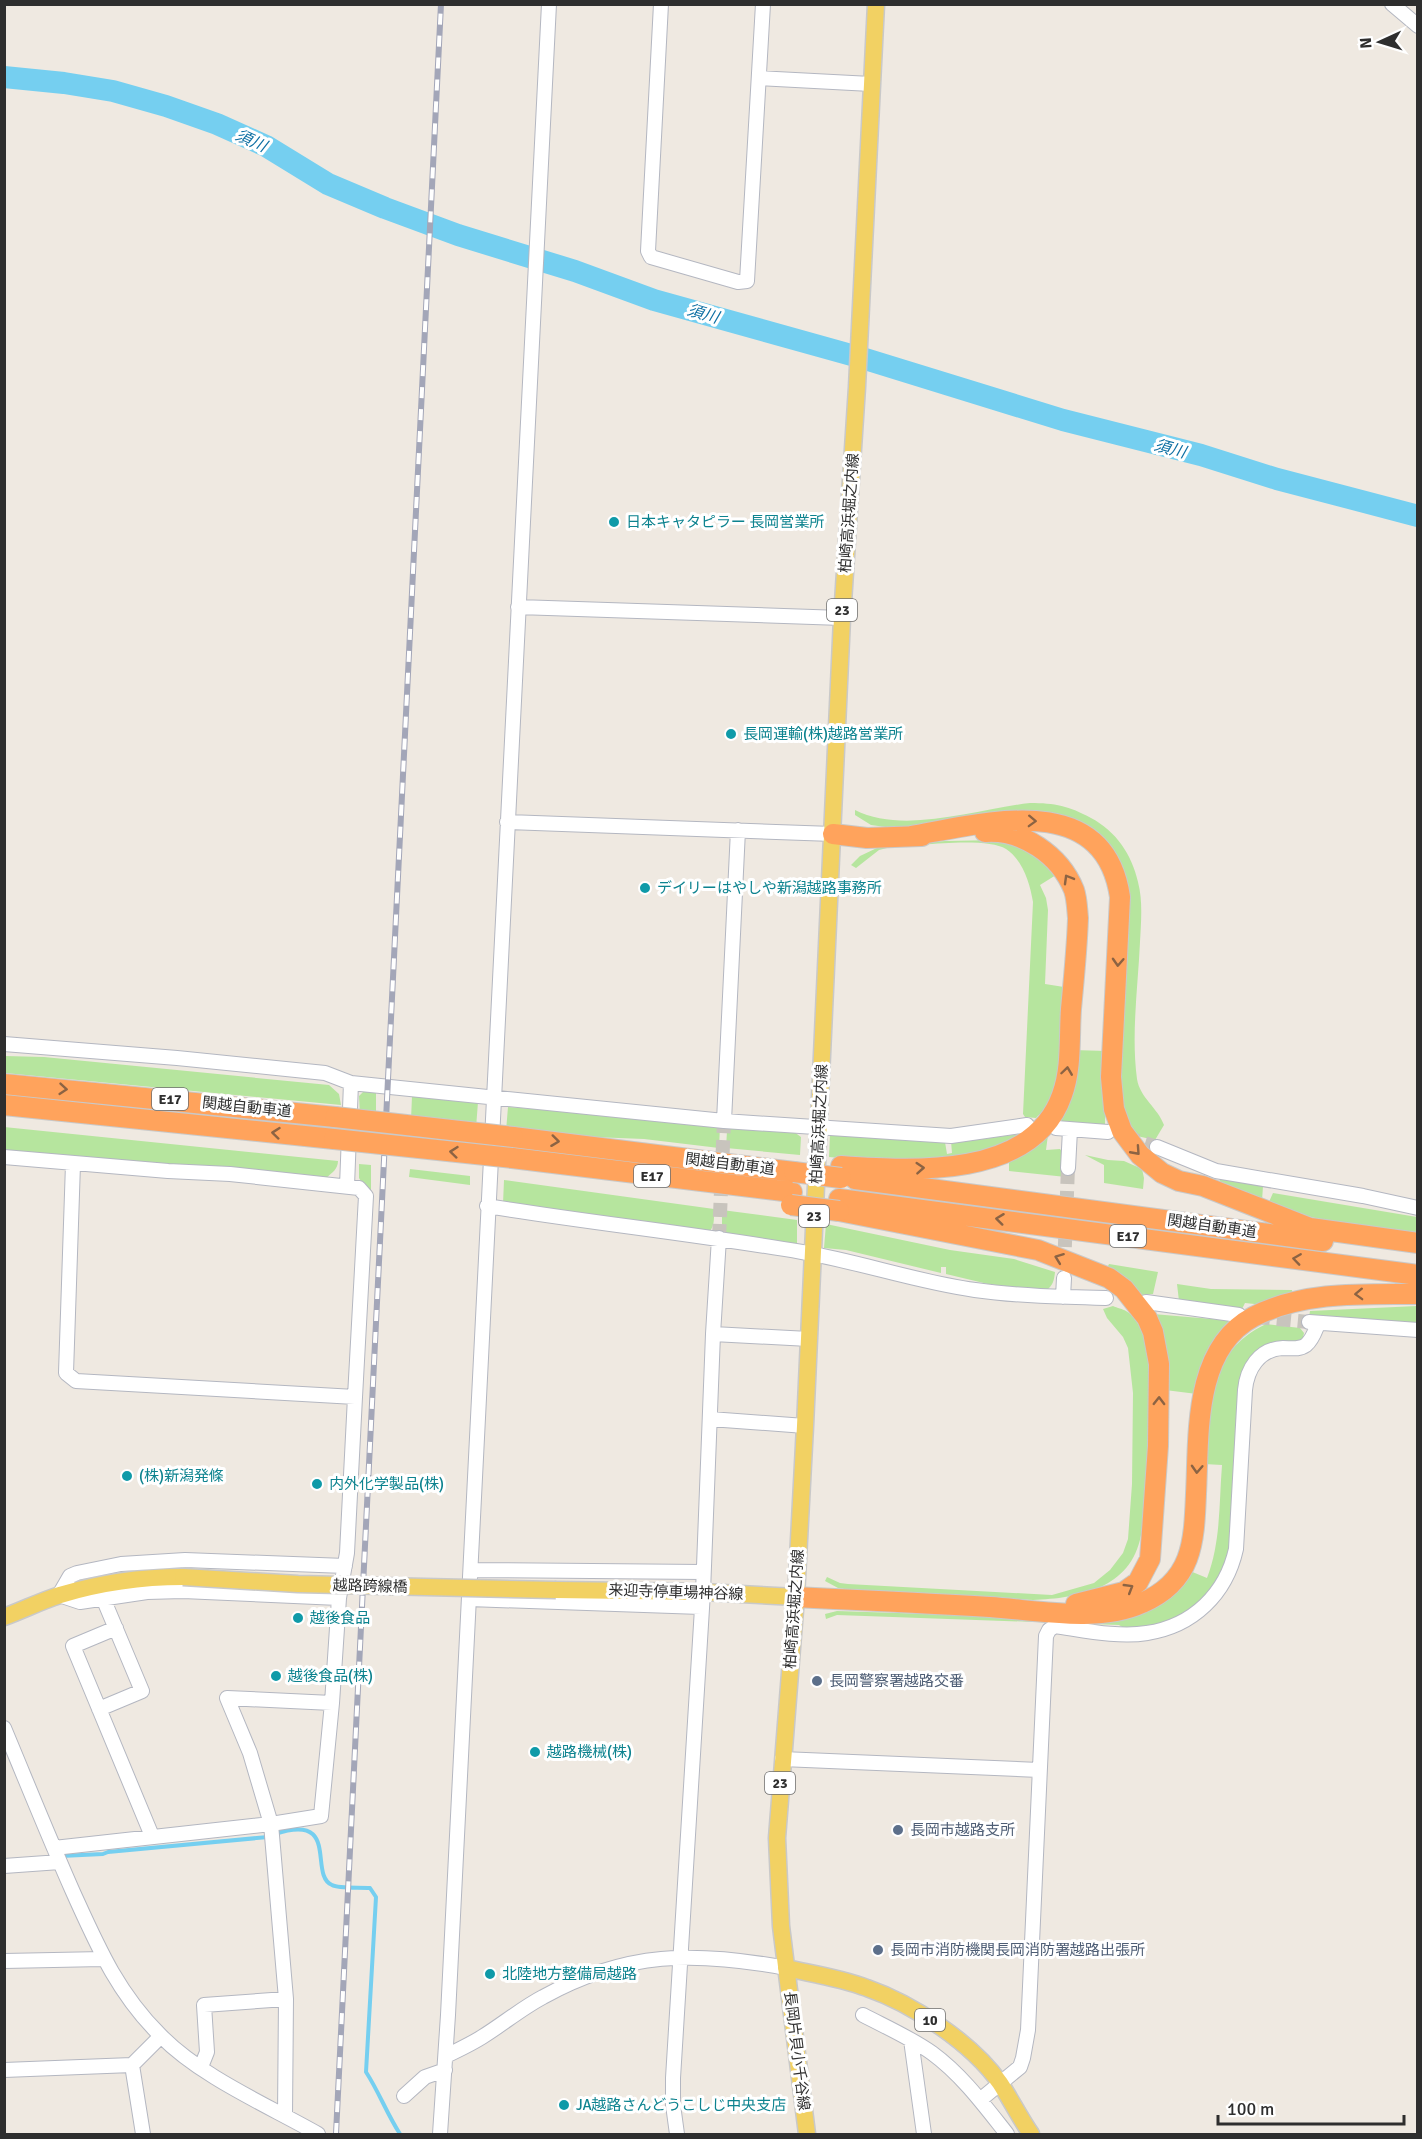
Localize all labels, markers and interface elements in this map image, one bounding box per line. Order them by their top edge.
north arrow [1350,12,1410,72]
text: N [1356,37,1376,49]
water label: 須川 [232,125,272,157]
water label: 須川 [685,300,723,329]
water label: 須川 [1152,435,1190,463]
street label: 柏崎高浜堀之内線 [836,453,862,573]
place label: 日本キャタピラー 長岡営業所 [626,513,824,531]
marker: 日本キャタピラー 長岡営業所 [607,515,621,529]
road number: 23 [827,599,857,621]
place label: 長岡運輸(株)越路営業所 [743,725,903,743]
marker: 長岡運輸(株)越路営業所 [724,727,738,741]
one-way arrow [1027,814,1036,827]
one-way arrow [1063,875,1075,885]
place label: デイリーはやしや新潟越路事務所 [657,879,882,897]
marker: デイリーはやしや新潟越路事務所 [638,881,652,895]
one-way arrow [1111,958,1124,967]
street label: 柏崎高浜堀之内線 [807,1064,831,1184]
one-way arrow [1060,1067,1072,1076]
one-way arrow [58,1082,67,1095]
road number: E17 [152,1088,188,1110]
street label: 関越自動車道 [201,1093,293,1121]
one-way arrow [271,1127,280,1140]
one-way arrow [550,1134,560,1147]
one-way arrow [1129,1144,1140,1155]
one-way arrow [449,1146,458,1159]
street label: 関越自動車道 [684,1150,776,1178]
one-way arrow [915,1161,924,1174]
road number: E17 [634,1165,670,1187]
road number: 23 [799,1205,829,1227]
street label: 関越自動車道 [1166,1211,1258,1241]
one-way arrow [995,1214,1004,1226]
road number: E17 [1110,1225,1146,1247]
one-way arrow [1054,1253,1065,1265]
one-way arrow [1292,1253,1302,1265]
one-way arrow [1355,1288,1364,1301]
one-way arrow [1153,1397,1165,1406]
one-way arrow [1191,1465,1204,1474]
place label: (株)新潟発條 [139,1467,224,1485]
marker: (株)新潟発條 [120,1469,134,1483]
place label: 内外化学製品(株) [329,1475,444,1493]
marker: 内外化学製品(株) [310,1477,324,1491]
street label: 柏崎高浜堀之内線 [781,1549,807,1669]
street label: 越路跨線橋 [331,1576,408,1596]
street label: 来迎寺停車場神谷線 [608,1581,744,1603]
one-way arrow [1123,1583,1133,1595]
place label: 越後食品 [309,1609,370,1627]
marker: 越後食品 [291,1611,305,1625]
place label: 越後食品(株) [287,1667,373,1685]
marker: 越後食品(株) [269,1669,283,1683]
place label: 長岡警察署越路交番 [829,1672,964,1690]
marker: 長岡警察署越路交番 [810,1674,824,1688]
place label: 越路機械(株) [546,1743,632,1761]
marker: 越路機械(株) [528,1745,542,1759]
road number: 23 [765,1772,795,1794]
place label: 長岡市越路支所 [910,1821,1015,1839]
marker: 長岡市越路支所 [891,1823,905,1837]
place label: 長岡市消防機関長岡消防署越路出張所 [890,1941,1145,1959]
marker: 長岡市消防機関長岡消防署越路出張所 [871,1943,885,1957]
place label: 北陸地方整備局越路 [502,1965,637,1983]
marker: 北陸地方整備局越路 [483,1967,497,1981]
street label: 長岡片貝小千谷線 [781,1990,813,2112]
road number: 10 [915,2009,945,2031]
scale bar [1218,2088,1404,2126]
place label: JA越路さんどうこしじ中央支店 [576,2096,786,2114]
marker: JA越路さんどうこしじ中央支店 [557,2098,571,2112]
text: 100 m [1227,2098,1274,2120]

